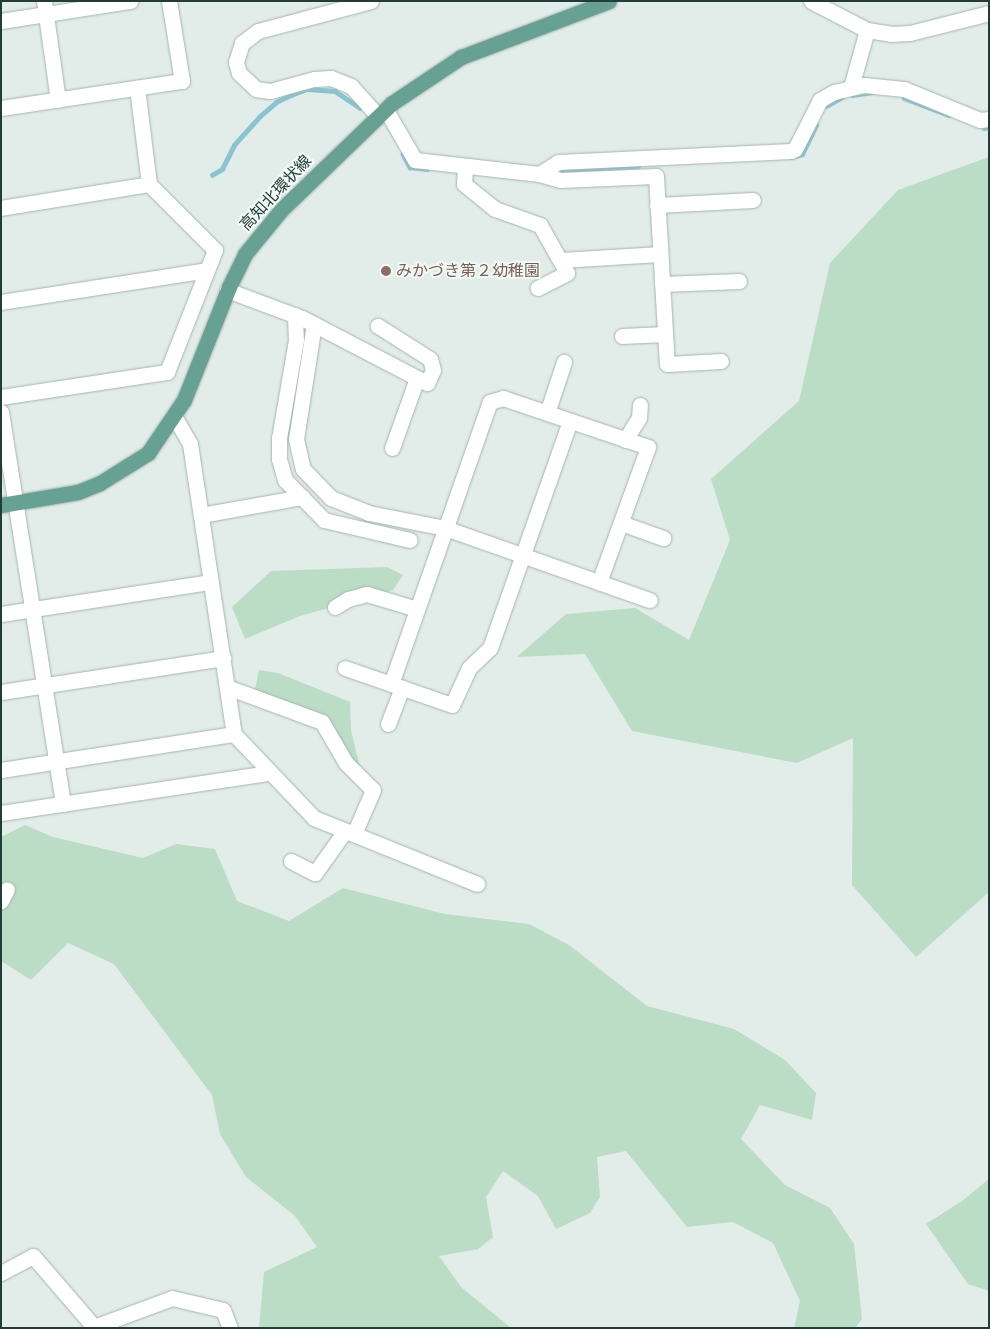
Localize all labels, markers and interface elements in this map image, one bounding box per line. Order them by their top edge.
street label: 高知北環状線 [236,151,316,235]
place label: みかづき第２幼稚園 [396,261,540,281]
marker: みかづき第２幼稚園 [380,265,392,277]

